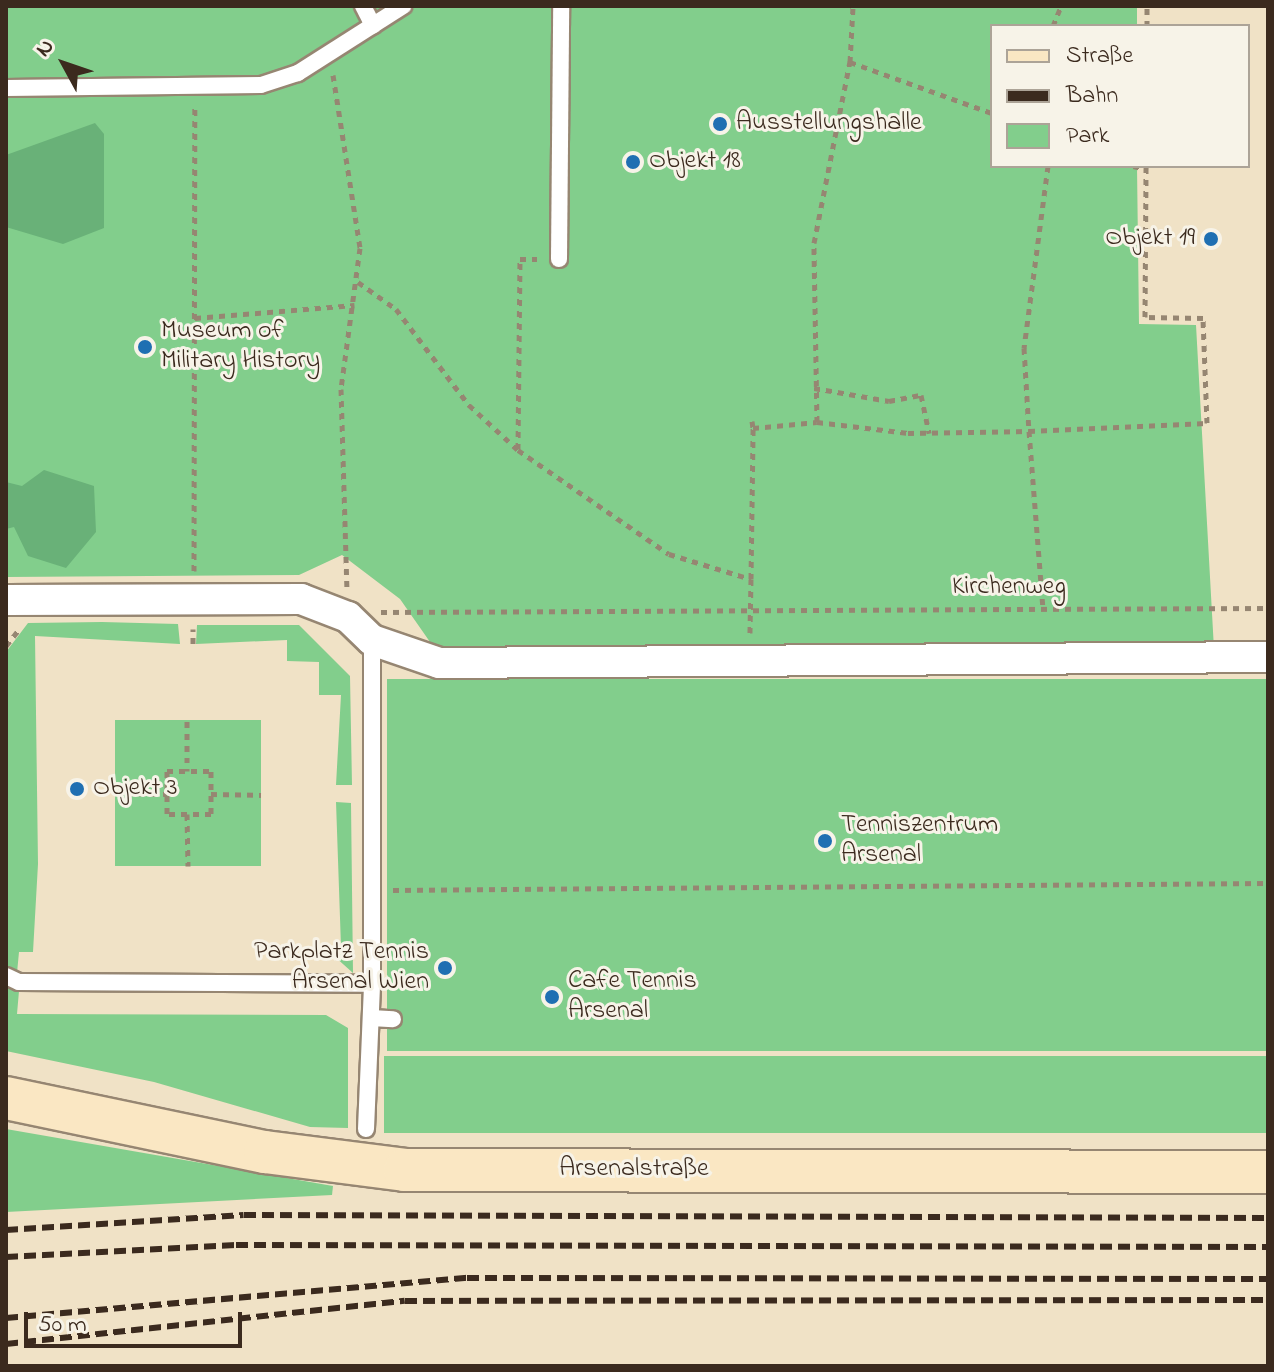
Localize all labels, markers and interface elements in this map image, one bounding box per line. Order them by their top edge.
north arrow [24,24,104,104]
legend [990,24,1250,168]
text: N [29,33,63,65]
text: Straße [1066,39,1133,74]
text: Bahn [1066,79,1118,114]
place label: Ausstellungshalle [736,108,922,140]
marker: Ausstellungshalle [711,115,729,133]
text: Park [1066,119,1109,154]
place label: Objekt 18 [649,146,741,178]
marker: Objekt 18 [624,153,642,171]
place label: Objekt 19 [1105,223,1195,255]
marker: Objekt 19 [1202,230,1220,248]
place label: Museum of Military History [161,316,320,378]
marker: Museum of Military History [136,338,154,356]
street label: Kirchenweg [952,572,1066,604]
place label: Objekt 3 [93,773,177,805]
marker: Objekt 3 [68,780,86,798]
place label: Tenniszentrum Arsenal [841,810,998,872]
marker: Tenniszentrum Arsenal [816,832,834,850]
place label: Parkplatz Tennis Arsenal Wien [254,937,429,998]
marker: Parkplatz Tennis Arsenal Wien [436,959,454,977]
place label: Cafe Tennis Arsenal [568,966,697,1028]
marker: Cafe Tennis Arsenal [543,988,561,1006]
street label: Arsenalstraße [559,1154,709,1186]
scale bar [28,1296,246,1346]
text: 50 m [38,1308,87,1343]

